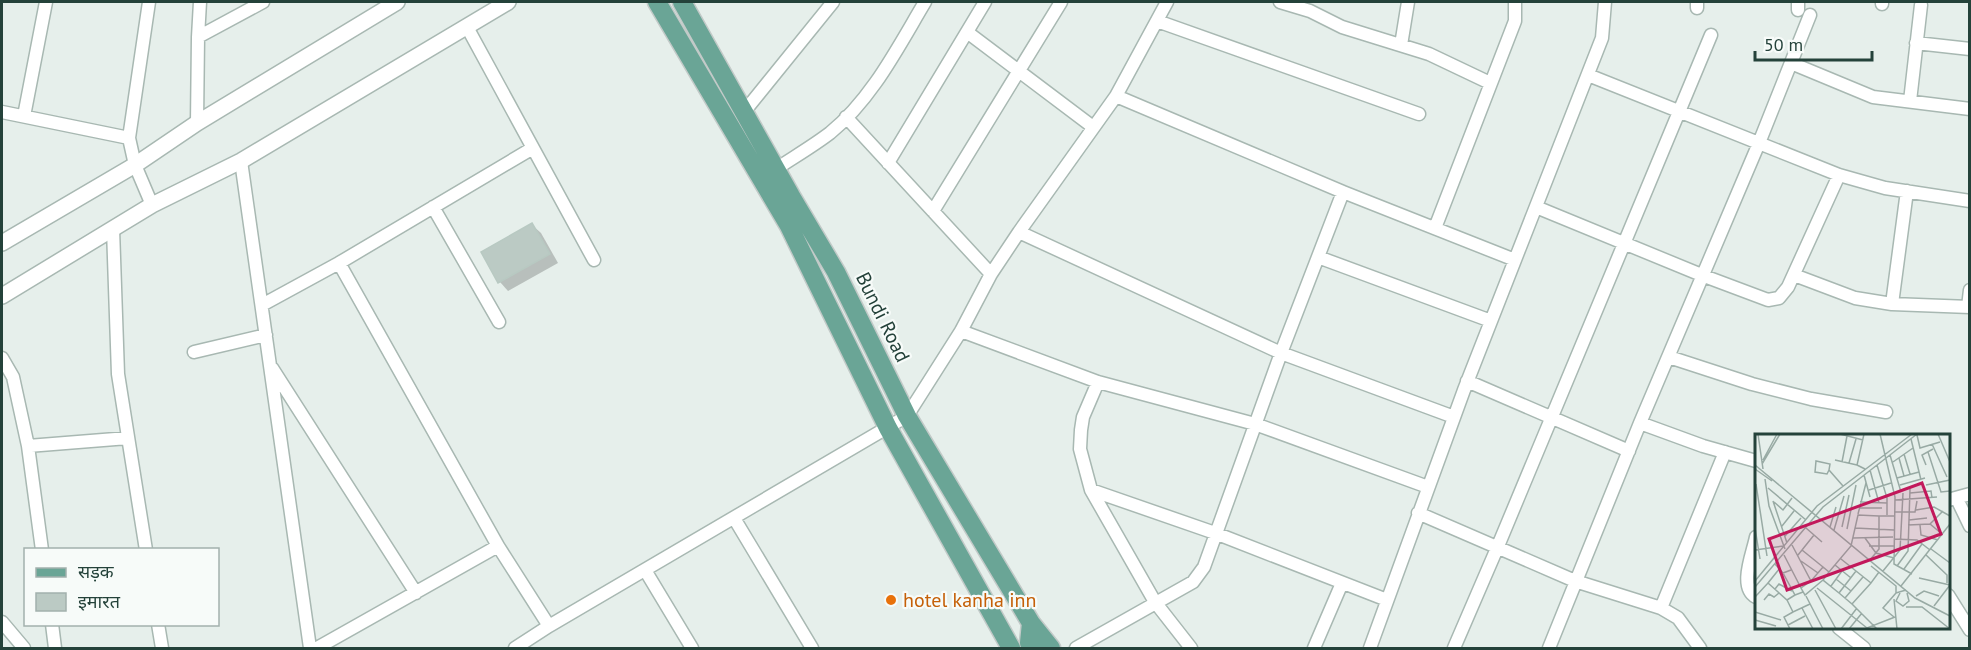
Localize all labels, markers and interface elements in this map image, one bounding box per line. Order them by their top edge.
scale bar [1755,24,1872,62]
text: 50 m [1764,33,1803,56]
street label: Bundi Road [850,268,916,366]
inset map [1755,434,1950,629]
legend [24,548,219,626]
text: सड़क [78,560,115,583]
place label: hotel kanha inn [903,587,1036,613]
text: इमारत [78,590,121,613]
marker: hotel kanha inn [884,593,898,607]

